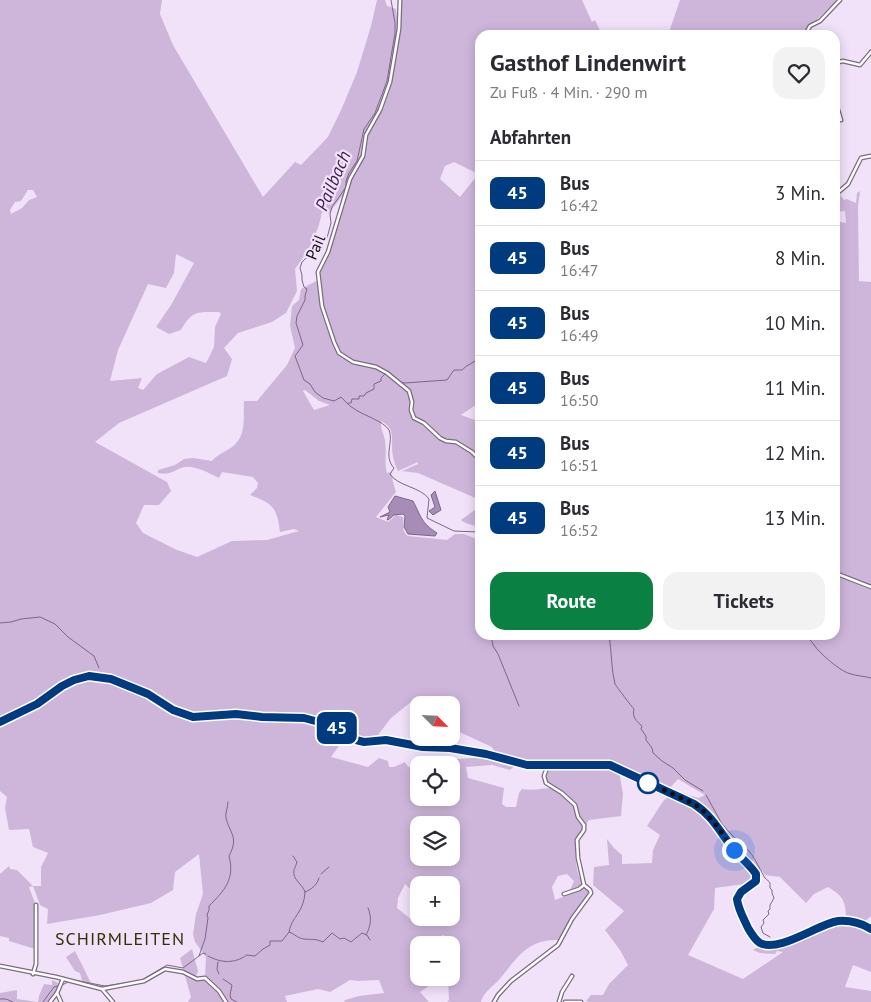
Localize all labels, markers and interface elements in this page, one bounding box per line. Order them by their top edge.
text: Gasthof Lindenwirt [490,47,686,78]
button: heart [773,47,825,99]
text: Zu Fuß · 4 Min. · 290 m [490,82,648,102]
text: Abfahrten [490,125,571,149]
water label: Pailbach [310,147,355,214]
text: Bus [560,171,589,195]
text: 45 [507,181,528,204]
text: 3 Min. [775,181,825,205]
text: 16:42 [560,195,598,215]
street label: Pail [301,231,329,263]
text: Bus [560,236,589,260]
text: 45 [507,246,528,269]
text: 8 Min. [775,246,825,270]
text: 16:47 [560,260,598,280]
text: Bus [560,301,589,325]
text: 45 [507,311,528,334]
text: 10 Min. [765,311,825,335]
text: 16:49 [560,325,598,345]
text: Bus [560,366,589,390]
text: 45 [507,376,528,399]
text: 11 Min. [765,376,825,400]
text: 16:50 [560,390,598,410]
text: Bus [560,431,589,455]
text: 45 [507,441,528,464]
text: 12 Min. [765,441,825,465]
text: 16:51 [560,455,598,475]
text: Bus [560,496,589,520]
text: 45 [507,506,528,529]
text: 13 Min. [765,506,825,530]
text: 16:52 [560,520,598,540]
button: Route [490,572,653,630]
button: Tickets [663,572,825,630]
north arrow [410,696,460,746]
map controls [410,696,460,986]
line badge: 45 [314,712,360,744]
text: 45 [327,716,347,739]
button: locate [410,756,460,806]
unlabelled marker [637,772,659,794]
button: layers [410,816,460,866]
your location [722,838,747,863]
button: + [410,876,460,926]
district label: SCHIRMLEITEN [55,927,185,950]
button: − [410,936,460,986]

